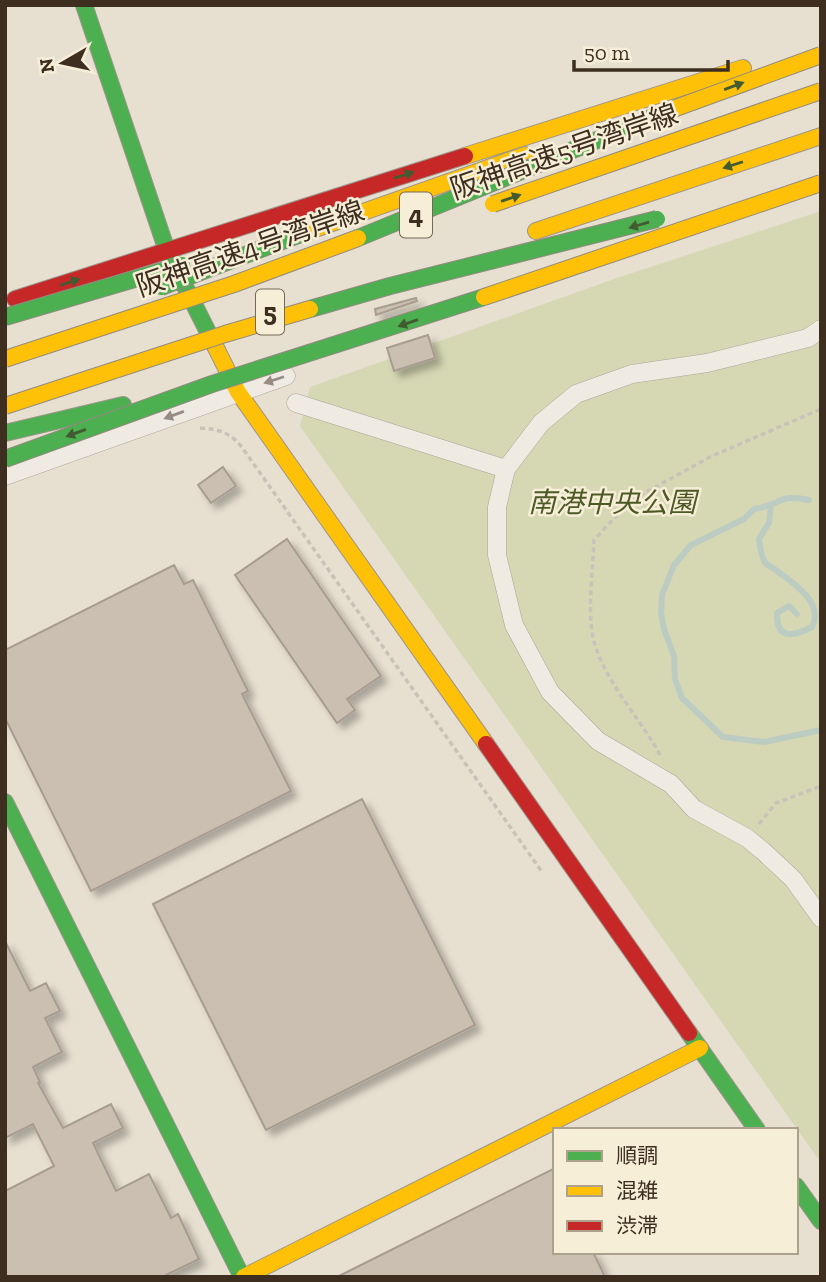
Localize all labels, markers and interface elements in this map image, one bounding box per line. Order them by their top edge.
north arrow [28,28,98,98]
scale bar [574,28,728,72]
text: 50 m [584,40,630,65]
text: N [34,57,59,75]
one-way arrow [724,81,745,92]
street label: 阪神高速5号湾岸線 [446,97,682,206]
one-way arrow [722,161,743,171]
one-way arrow [393,169,414,180]
road number: 4 [400,192,432,238]
one-way arrow [501,192,522,203]
street label: 阪神高速4号湾岸線 [132,194,369,303]
one-way arrow [628,220,649,230]
one-way arrow [60,276,81,286]
road number: 5 [256,290,284,334]
one-way arrow [398,318,419,329]
one-way arrow [264,375,285,386]
one-way arrow [164,410,185,421]
one-way arrow [66,428,87,439]
park label: 南港中央公園 [528,486,700,519]
legend [553,1128,798,1254]
text: 順調 [616,1143,658,1168]
text: 混雑 [616,1178,658,1203]
text: 渋滞 [616,1213,658,1238]

